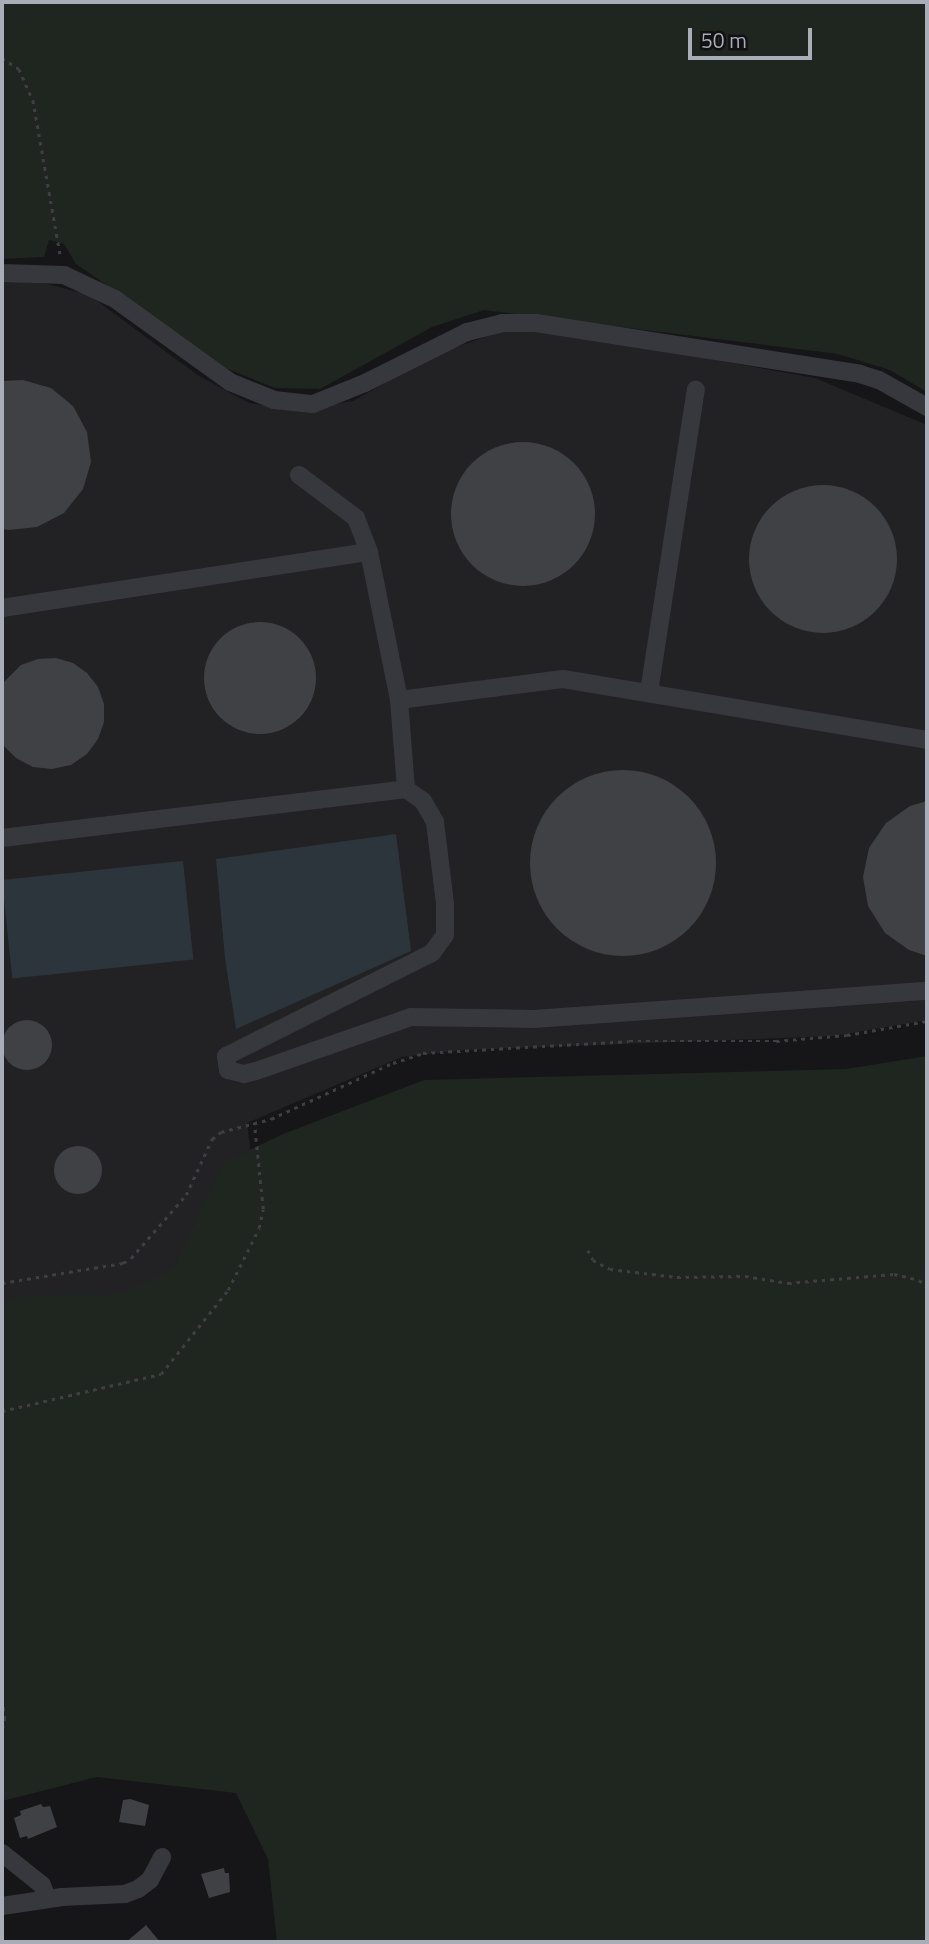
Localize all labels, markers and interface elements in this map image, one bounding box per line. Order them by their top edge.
scale bar [691,14,815,58]
text: 50 m [701,24,747,56]

